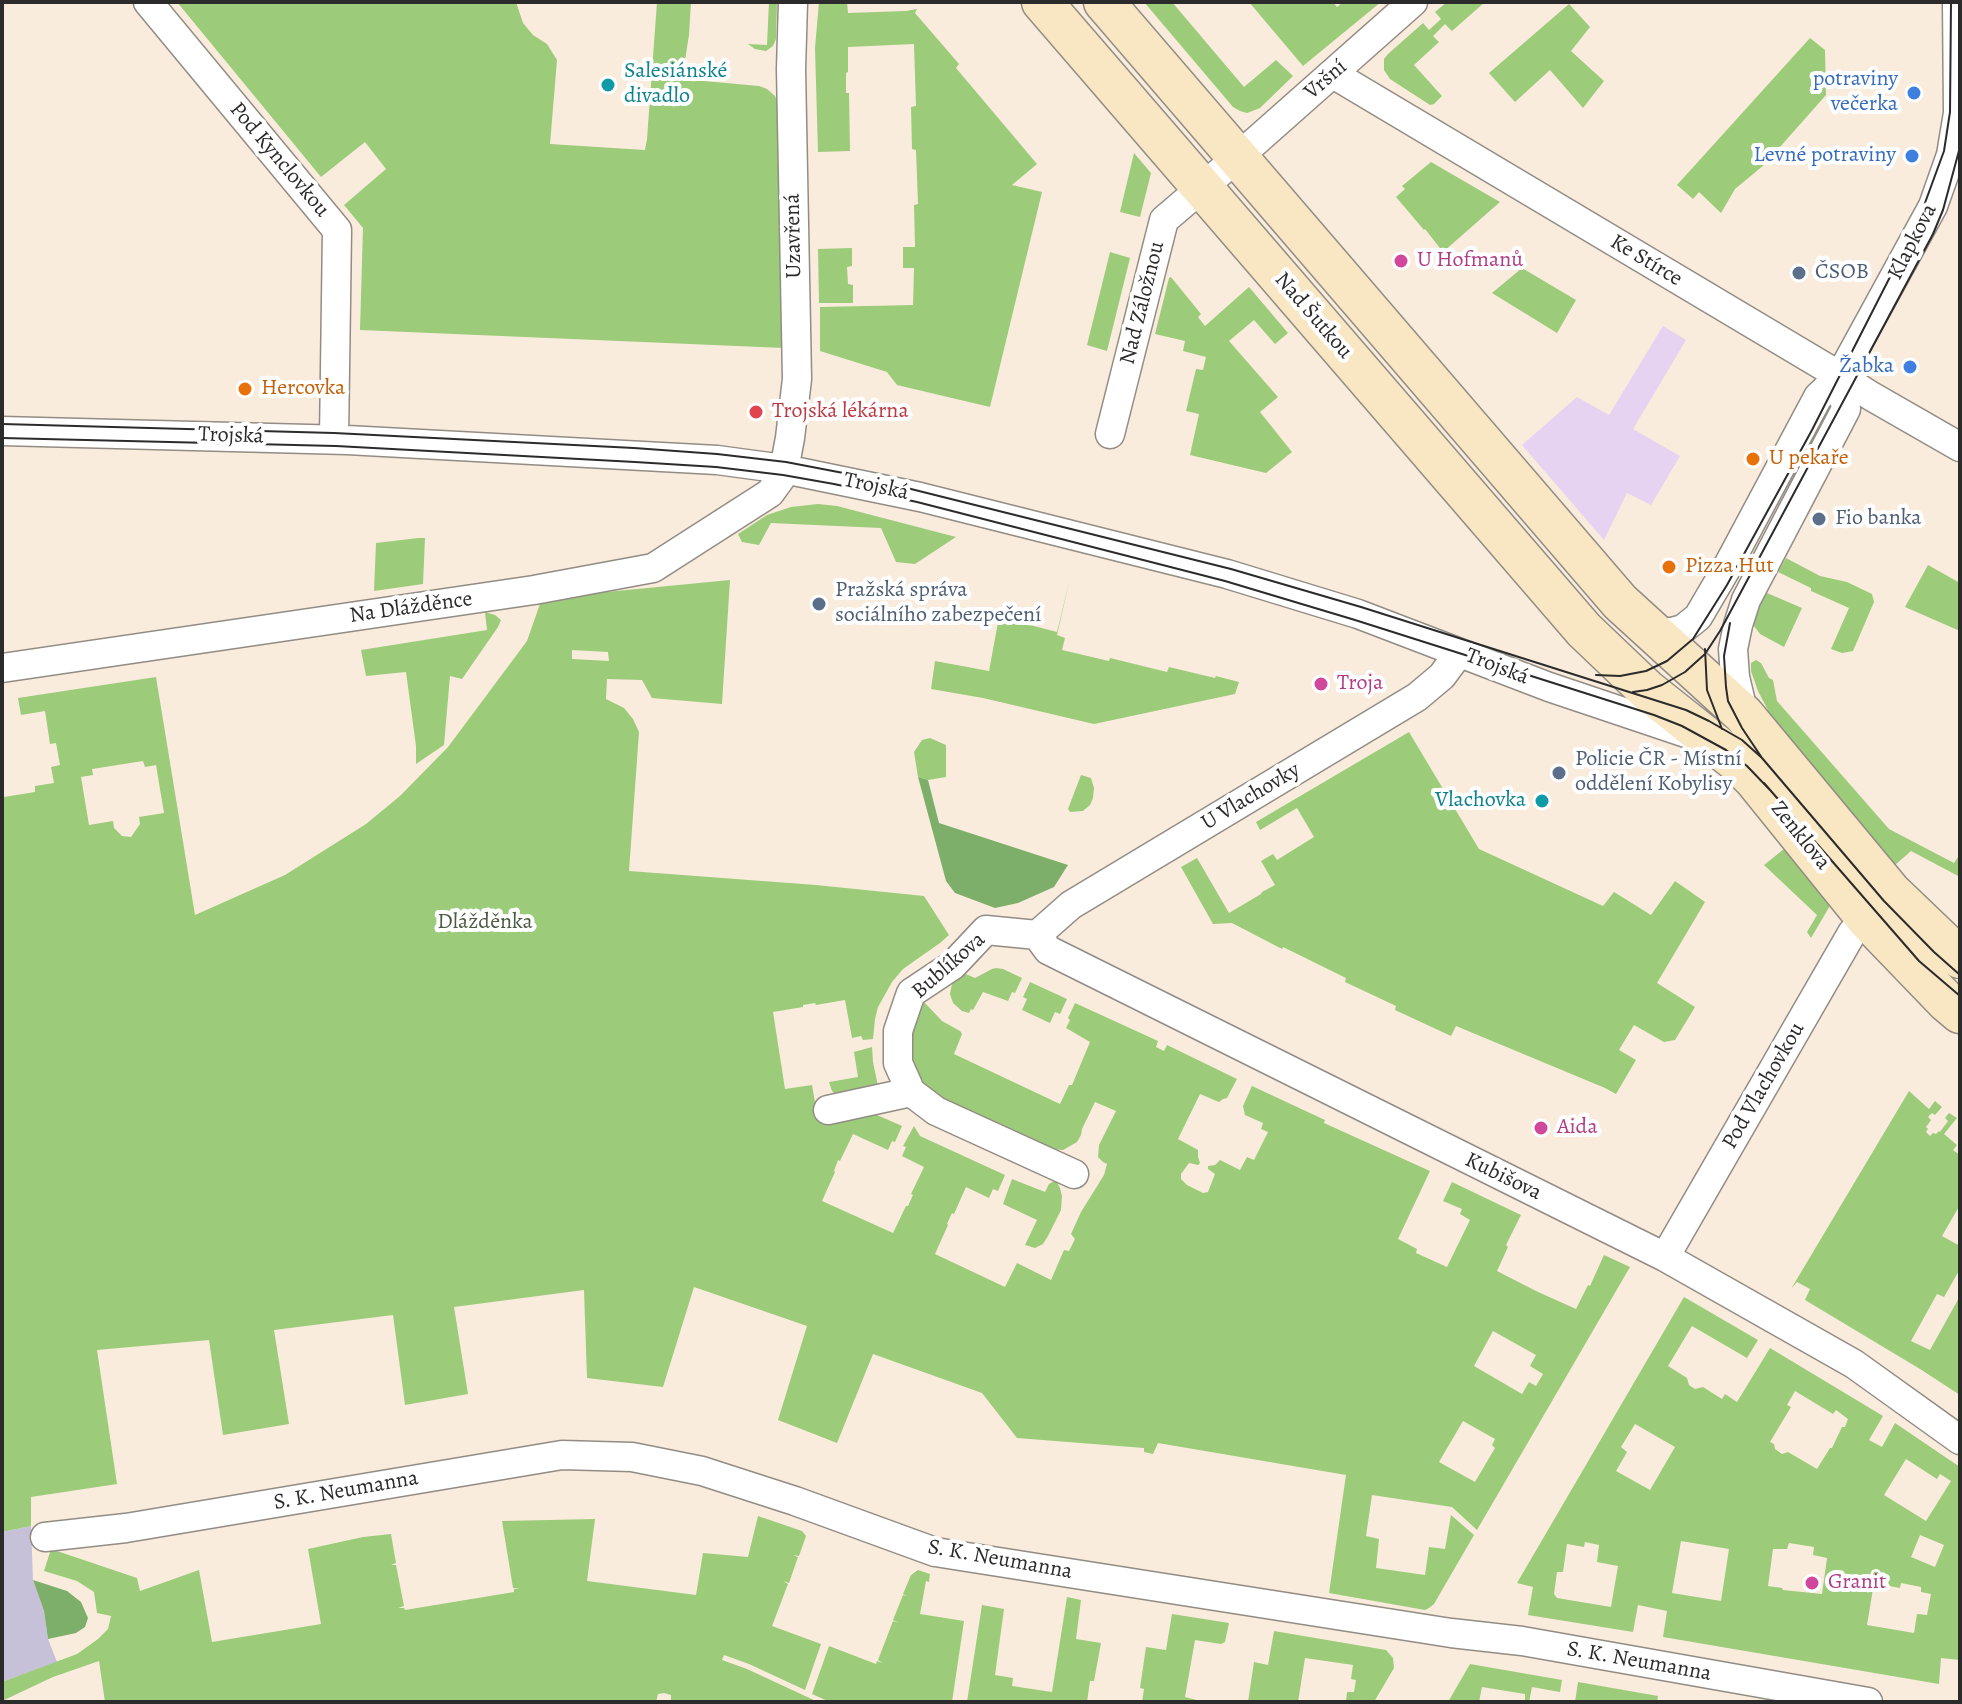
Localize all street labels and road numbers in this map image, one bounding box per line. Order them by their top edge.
street label: Vršní [1299,54,1353,106]
street label: Pod Kynclovkou [223,97,335,223]
street label: Uzavřená [780,193,808,279]
street label: Klapkova [1883,200,1943,284]
street label: Ke Stírce [1605,229,1687,293]
street label: Nad Záložnou [1115,239,1171,367]
street label: Nad Šutkou [1268,267,1358,365]
street label: Trojská [198,422,264,450]
street label: Trojská [841,467,911,507]
street label: Na Dlážděnce [348,586,474,630]
street label: Trojská [1462,643,1532,691]
street label: U Vlachovky [1197,757,1305,837]
street label: Zenklova [1764,796,1836,876]
street label: Bublíkova [907,927,991,1005]
street label: Pod Vlachovkou [1717,1018,1811,1154]
street label: Kubišova [1460,1147,1546,1207]
street label: S. K. Neumanna [272,1465,420,1517]
street label: S. K. Neumanna [926,1534,1074,1586]
street label: S. K. Neumanna [1565,1636,1713,1688]

